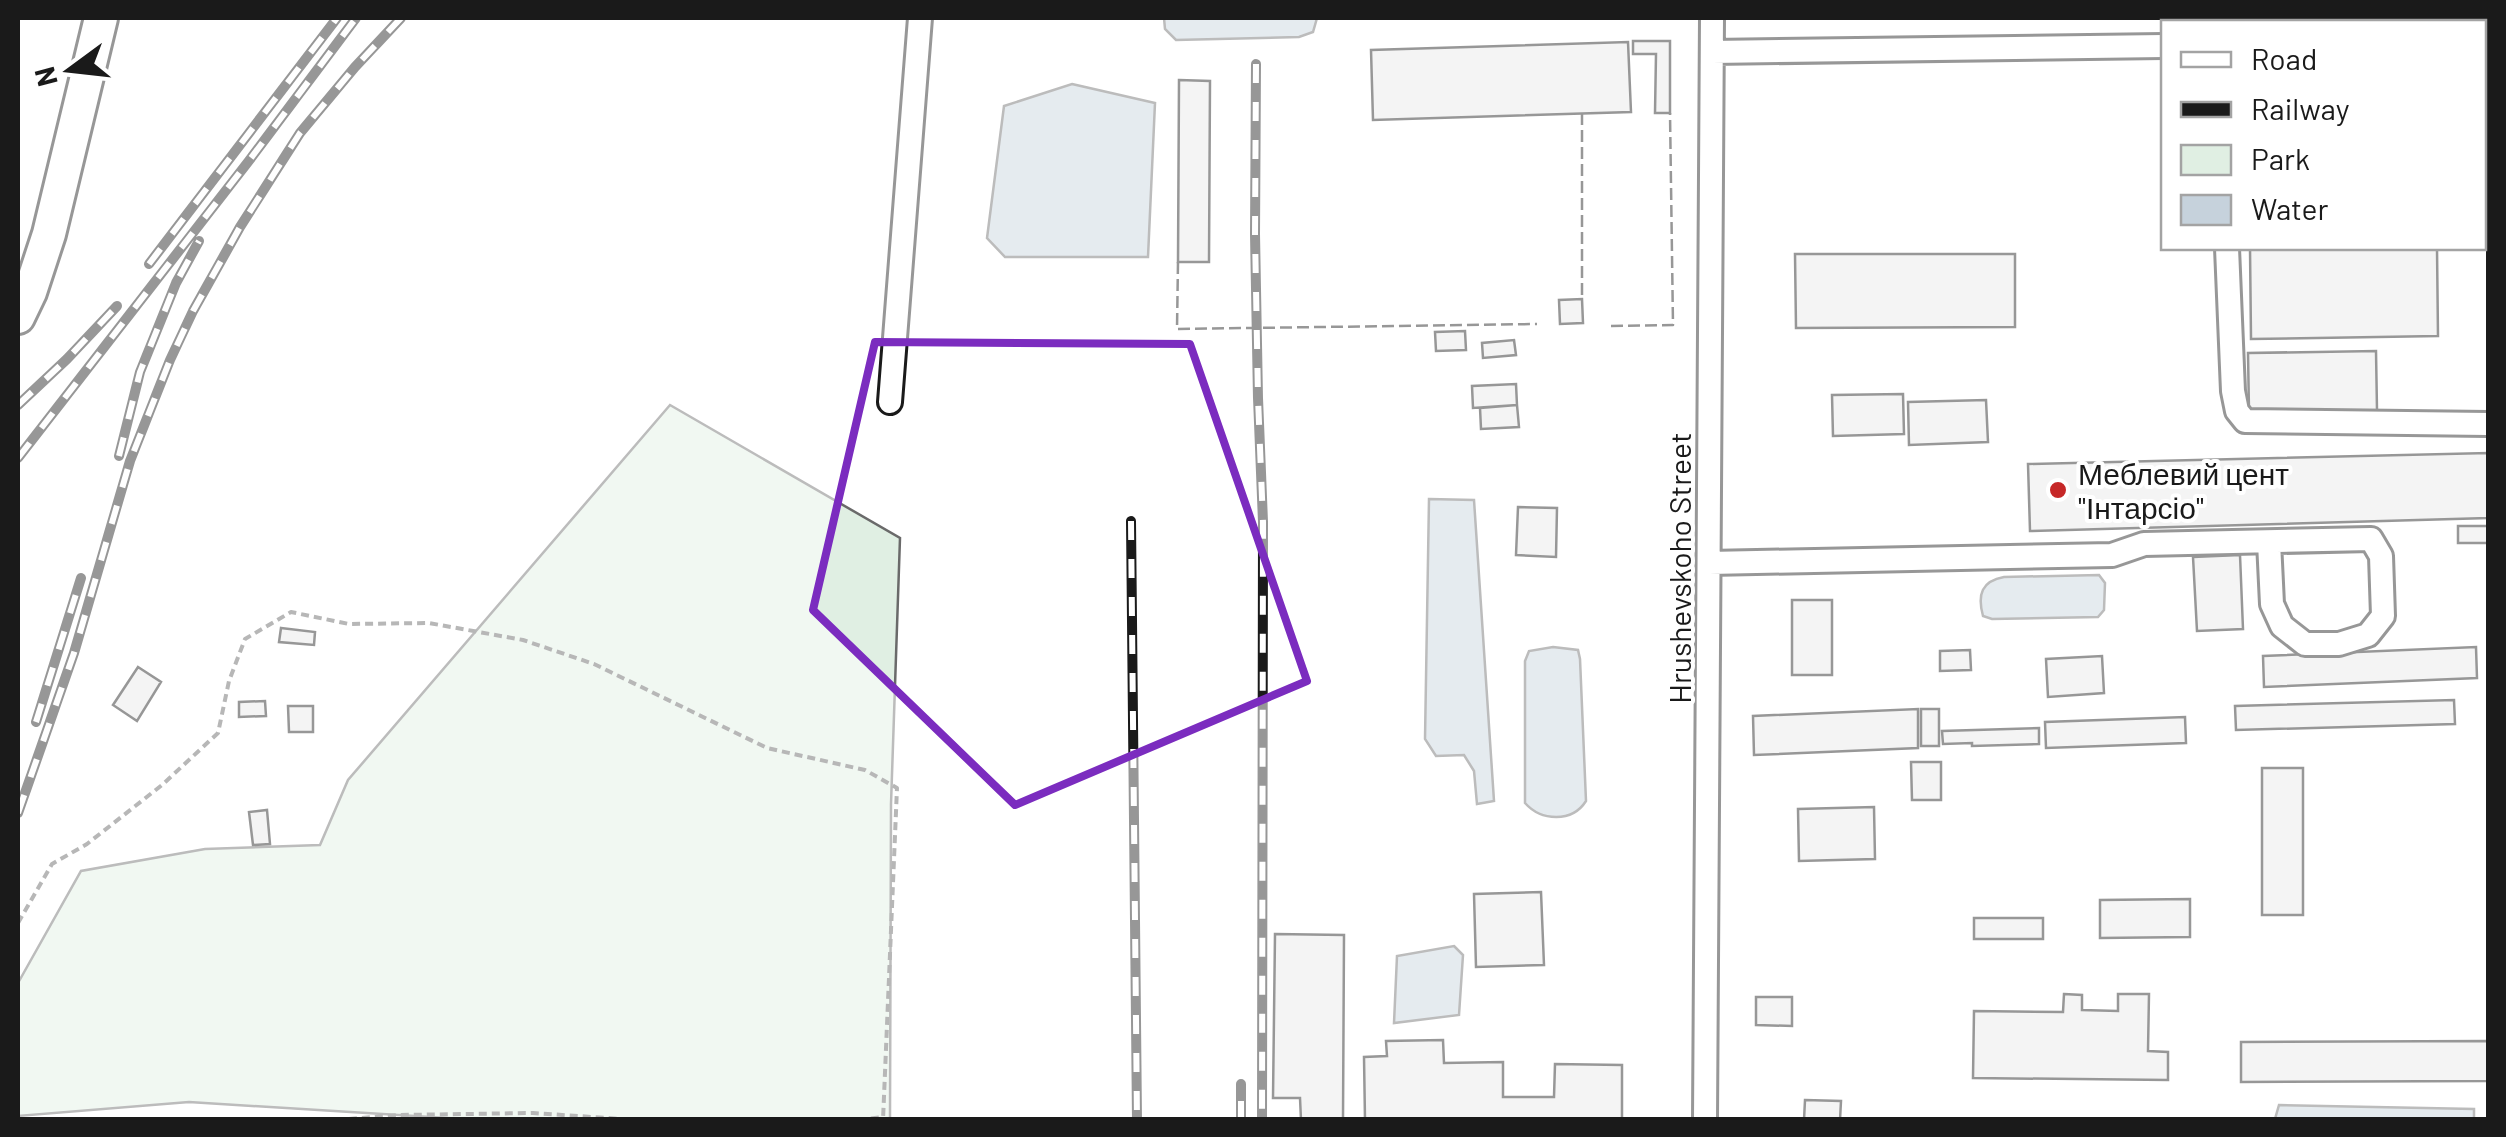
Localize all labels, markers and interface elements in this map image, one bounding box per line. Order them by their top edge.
north arrow [20,20,120,120]
legend [2161,20,2486,250]
text: Road [2251,40,2317,76]
text: N [26,63,64,90]
text: Railway [2251,90,2350,126]
text: Park [2251,140,2310,176]
text: Water [2251,190,2329,226]
street label: Hrushevskoho Street [1661,432,1697,704]
place label: Меблевий цент "Інтарсіо" [2078,455,2289,525]
marker: Меблевий цент "Інтарсіо" [2047,479,2069,501]

